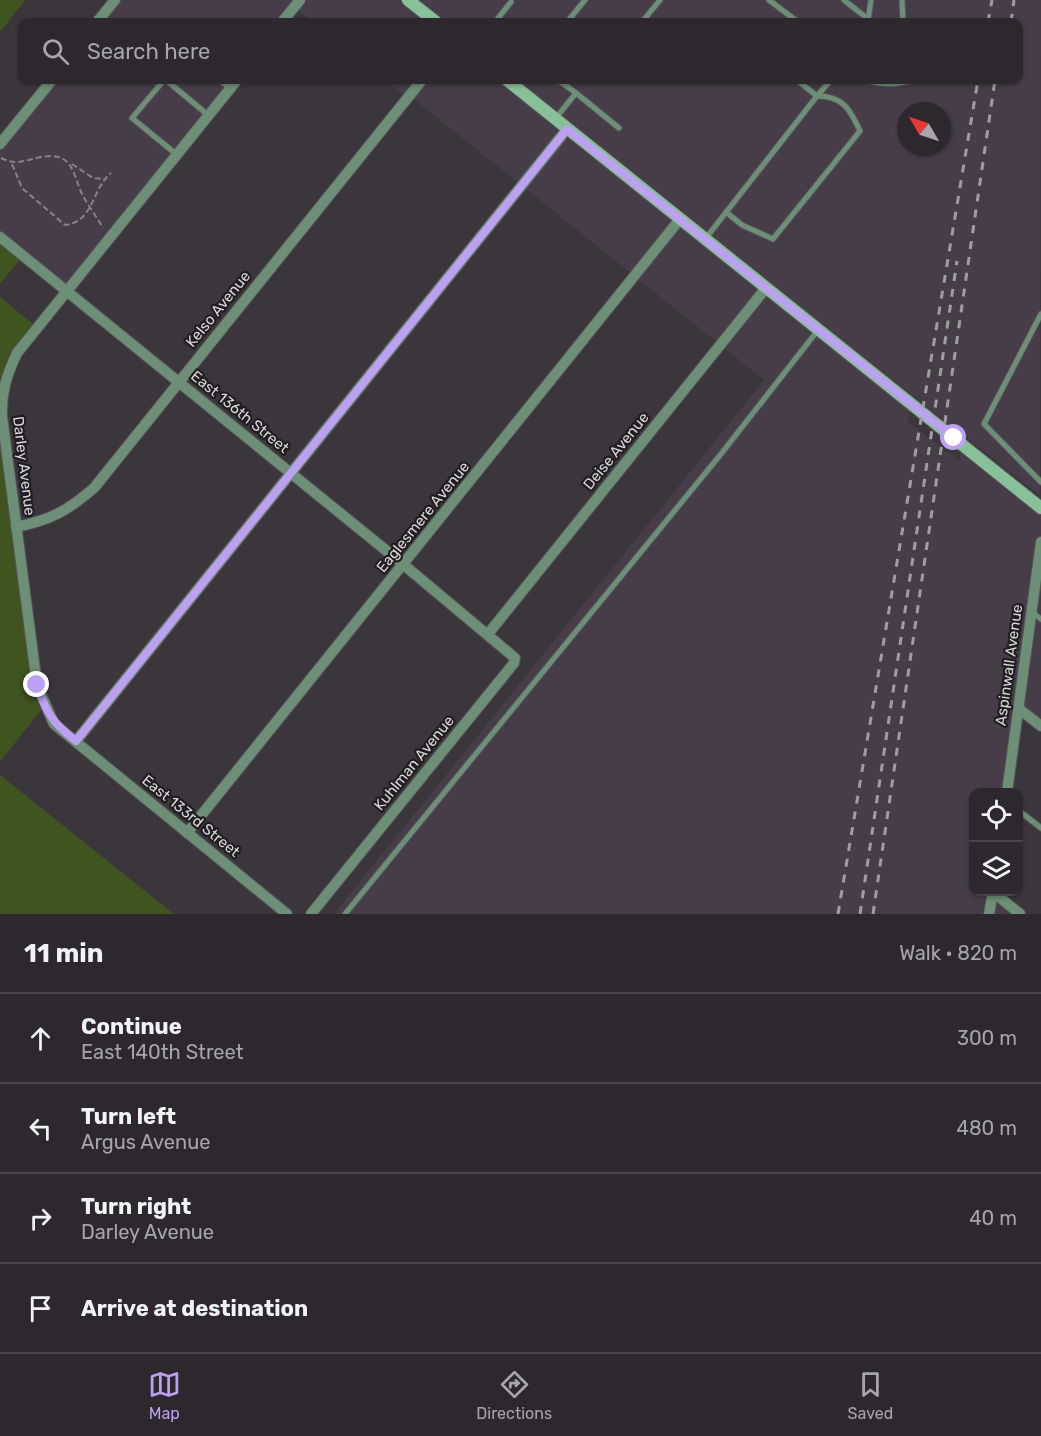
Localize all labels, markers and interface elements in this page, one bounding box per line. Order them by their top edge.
search box [18,18,1023,84]
icon: search [39,35,72,68]
text: Search here [87,38,210,65]
north arrow [897,102,951,156]
street label: Kelso Avenue [182,267,254,351]
street label: East 136th Street [187,367,293,457]
street label: Deise Avenue [579,409,653,493]
street label: Darley Avenue [9,415,39,517]
route start [940,424,966,450]
street label: Eaglesmere Avenue [373,458,473,576]
street label: Aspinwall Avenue [992,603,1026,727]
route end [23,671,49,697]
street label: Kuhlman Avenue [370,712,458,814]
street label: East 133rd Street [139,771,244,861]
map controls [969,788,1023,896]
button: locate [969,788,1023,842]
button: layers [969,842,1023,896]
text: 11 min [24,938,103,969]
text: Walk · 820 m [899,941,1017,965]
text: Continue [81,1013,182,1040]
icon: ahead [24,1022,57,1055]
text: 300 m [957,1026,1017,1050]
text: East 140th Street [81,1040,243,1064]
text: Turn left [81,1103,176,1130]
icon: left [24,1112,57,1145]
text: 480 m [956,1116,1017,1140]
text: Argus Avenue [81,1130,210,1154]
text: Turn right [81,1193,191,1220]
icon: right [24,1202,57,1235]
text: 40 m [969,1206,1017,1230]
text: Darley Avenue [81,1220,214,1244]
icon: arrive [24,1292,57,1325]
text: Arrive at destination [81,1295,308,1322]
tab: Map [148,1368,181,1423]
tab: Directions [476,1368,552,1423]
tab: Saved [848,1368,893,1423]

